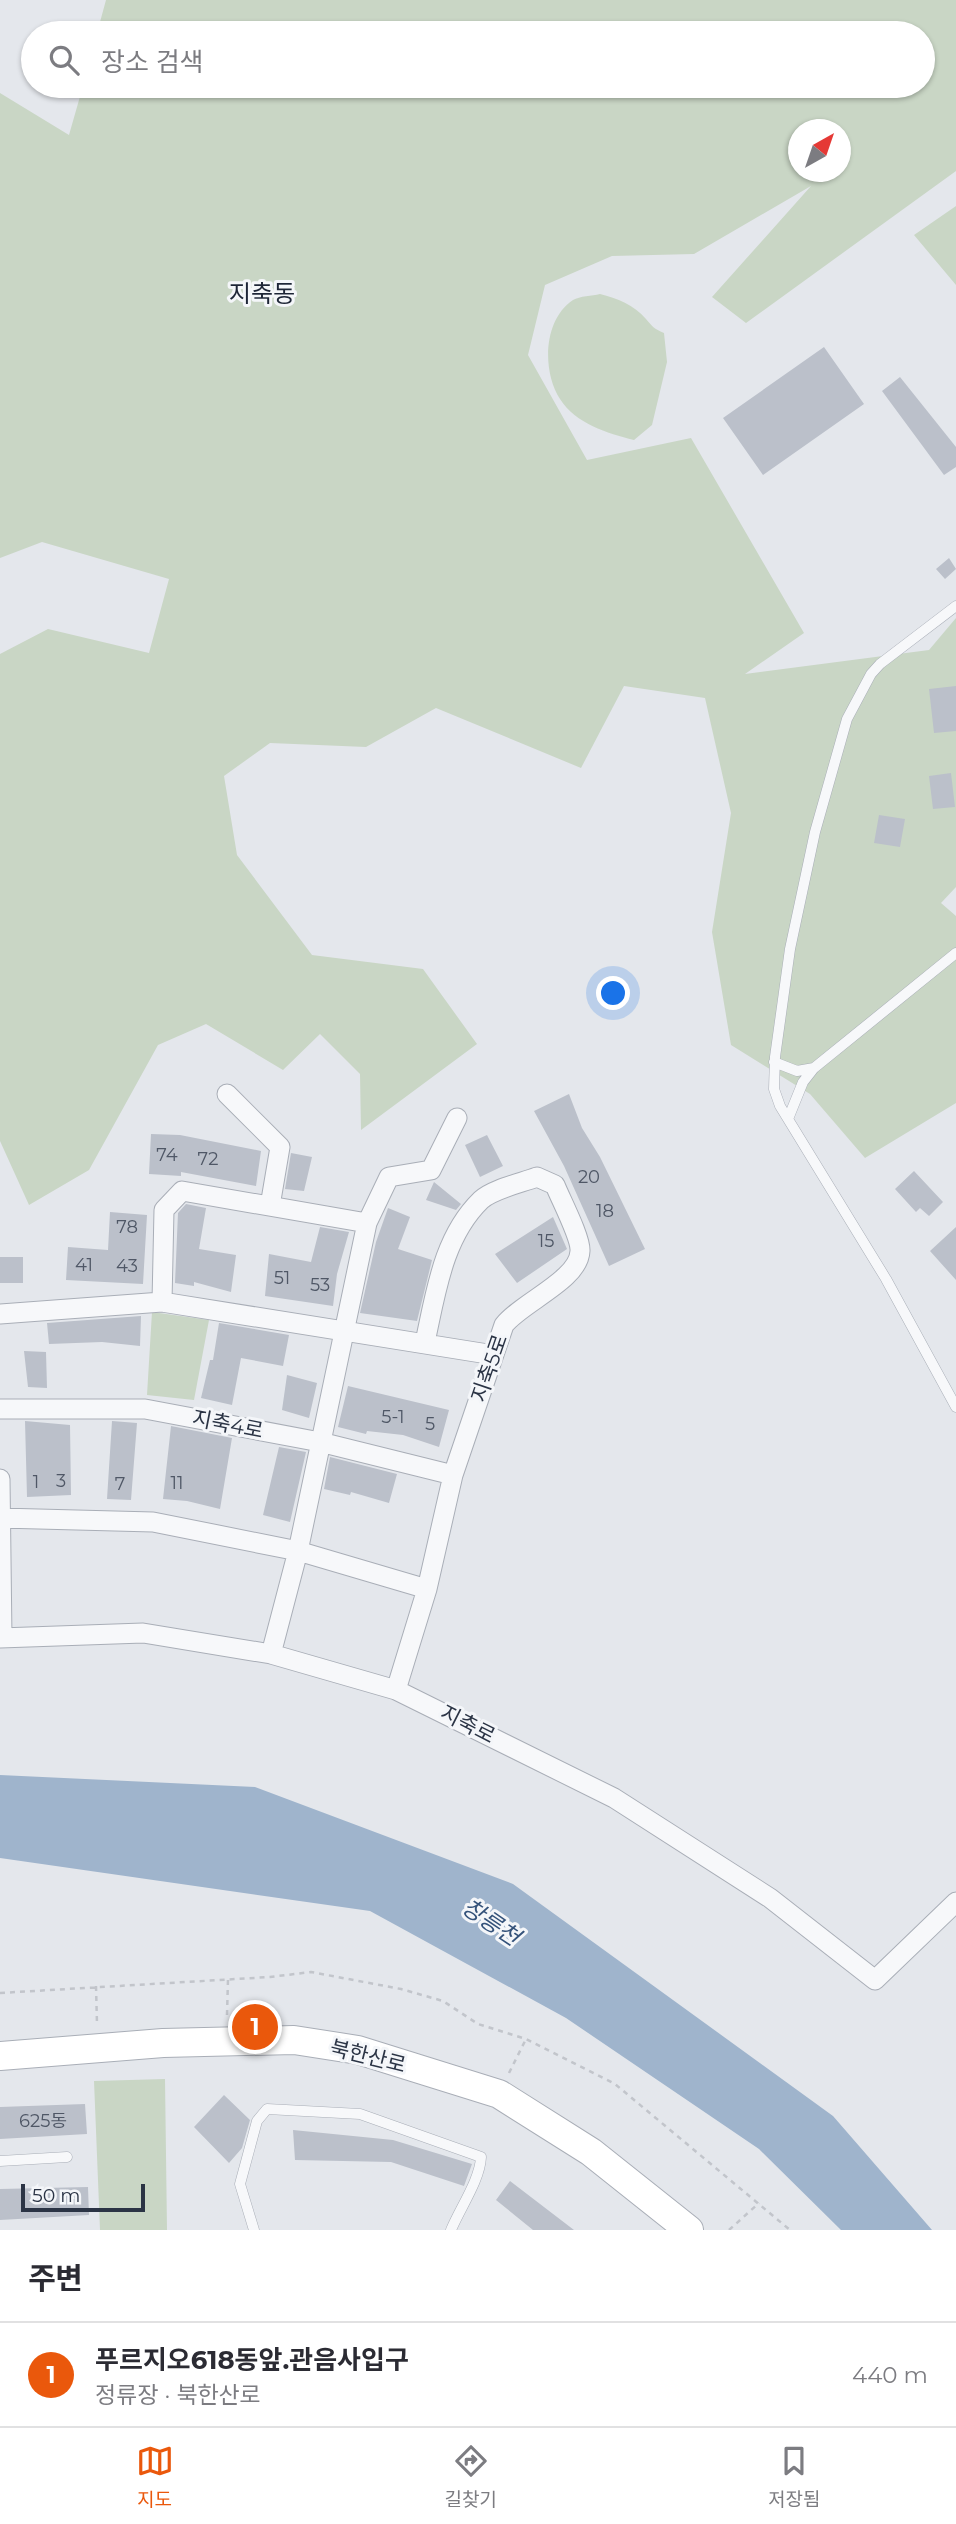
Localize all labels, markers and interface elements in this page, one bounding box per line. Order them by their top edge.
search box [21,21,935,98]
icon: search [45,41,83,79]
text: 장소 검색 [101,46,204,78]
north arrow [788,119,851,182]
district label: 지축동 [229,279,295,308]
your location [596,976,630,1010]
house number: 74 [156,1144,178,1166]
house number: 72 [198,1148,218,1170]
house number: 20 [578,1166,600,1188]
house number: 18 [596,1200,614,1222]
house number: 78 [116,1216,138,1238]
house number: 15 [538,1230,554,1252]
house number: 41 [75,1254,93,1276]
house number: 43 [116,1255,138,1277]
house number: 51 [274,1267,290,1289]
house number: 53 [310,1274,330,1296]
street label: 지축5로 [466,1331,512,1405]
street label: 지축4로 [190,1405,266,1443]
house number: 5-1 [381,1406,405,1428]
house number: 5 [425,1413,435,1435]
house number: 3 [56,1470,66,1492]
house number: 1 [33,1471,39,1493]
house number: 11 [171,1472,184,1494]
house number: 7 [115,1473,125,1495]
street label: 지축로 [436,1700,500,1748]
water label: 창릉천 [457,1893,527,1953]
pin: 1 [232,2001,278,2053]
street label: 북한산로 [327,2035,409,2077]
house number: 625동 [19,2110,67,2132]
scale bar [21,2181,145,2213]
text: 50 m [32,2184,80,2207]
text: 주변 [28,2260,83,2297]
text: 푸르지오618동앞.관음사입구 [95,2344,409,2376]
text: 1 [46,2361,56,2389]
text: 440 m [852,2361,928,2389]
text: 정류장 · 북한산로 [95,2381,261,2409]
tab: 지도 [136,2442,174,2511]
tab: 길찾기 [445,2442,497,2511]
tab: 저장됨 [768,2442,820,2511]

